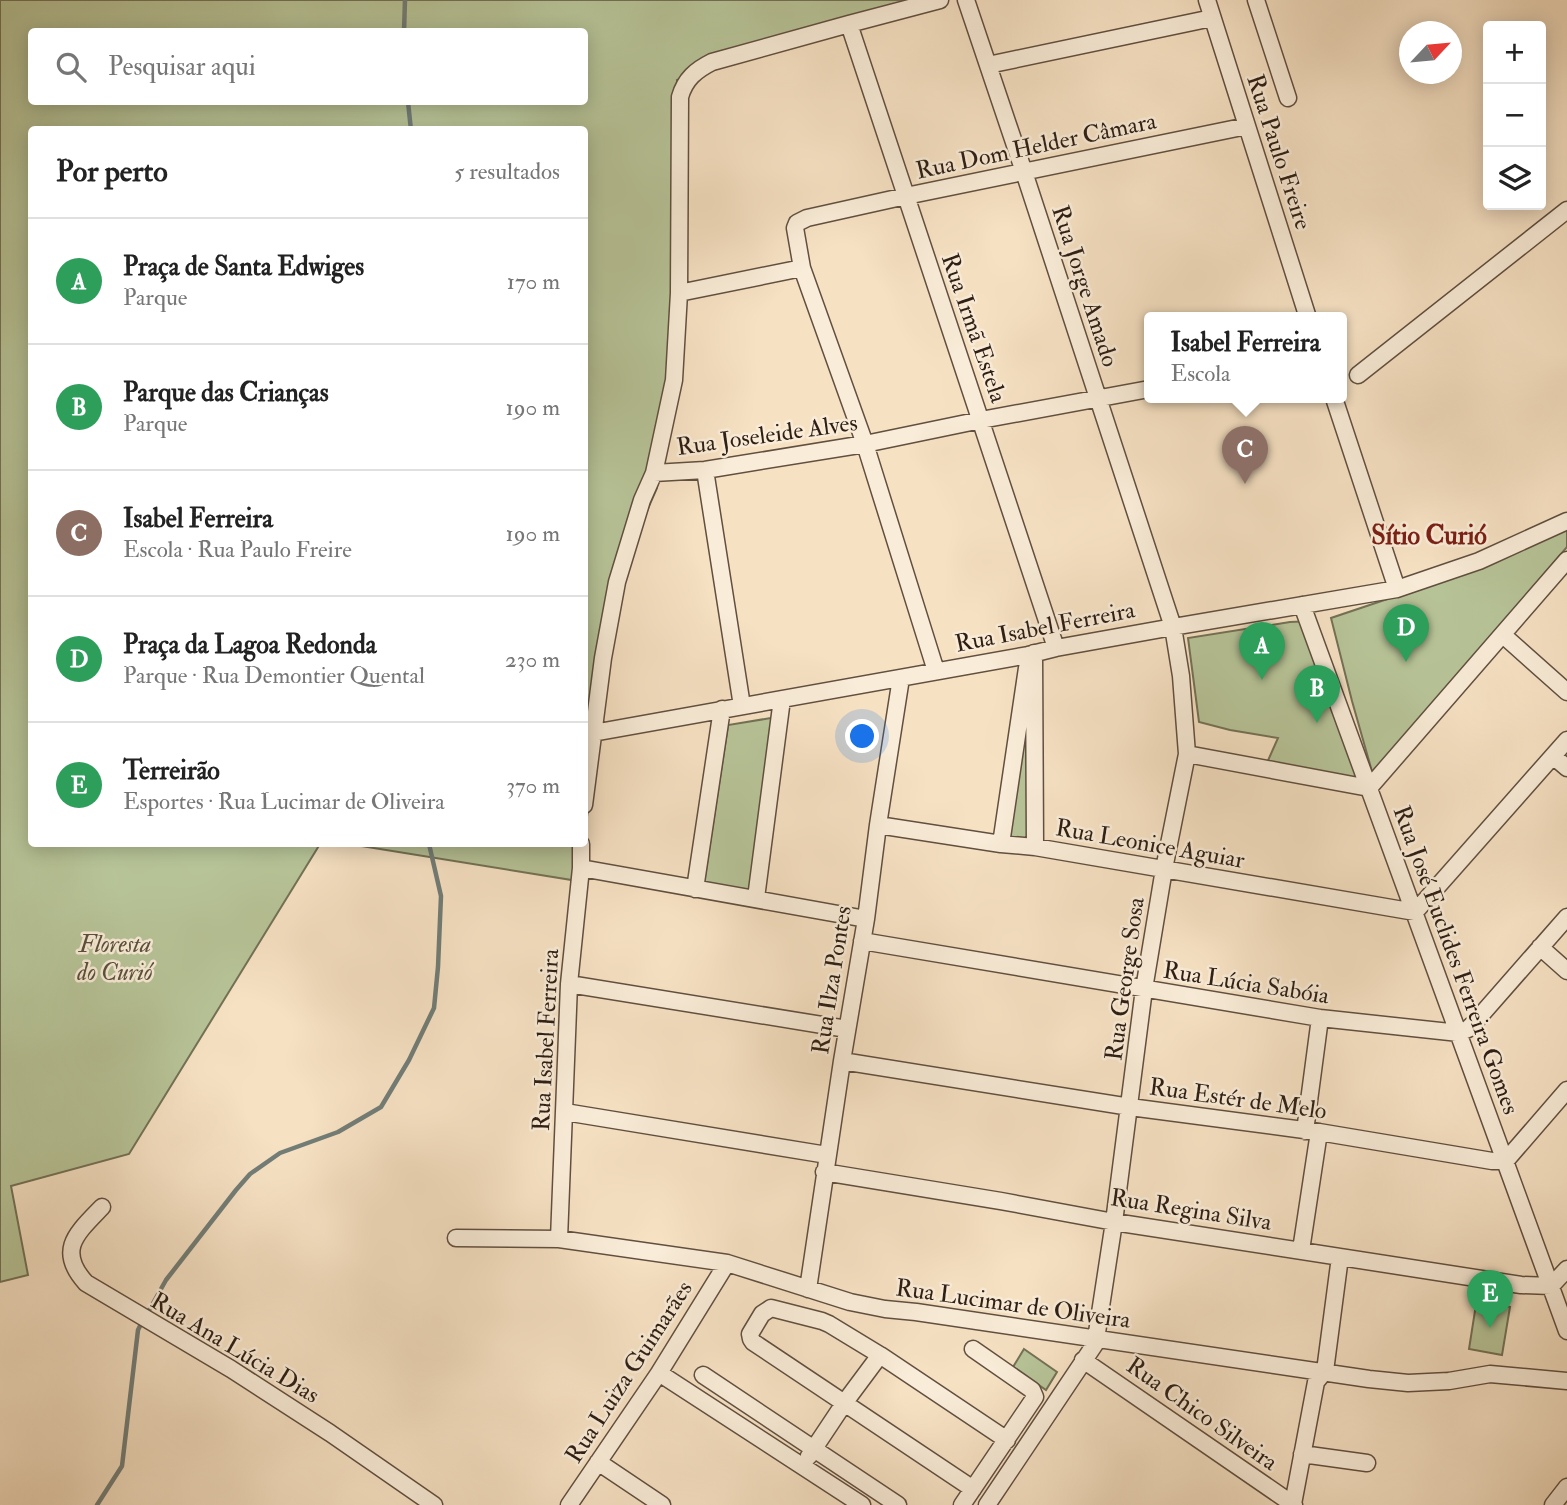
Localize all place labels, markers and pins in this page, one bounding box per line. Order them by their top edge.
pin: C [1222,426,1268,484]
pin: D [1383,604,1429,662]
pin: A [1239,622,1285,680]
pin: B [1294,665,1340,723]
pin: E [1467,1270,1513,1328]

